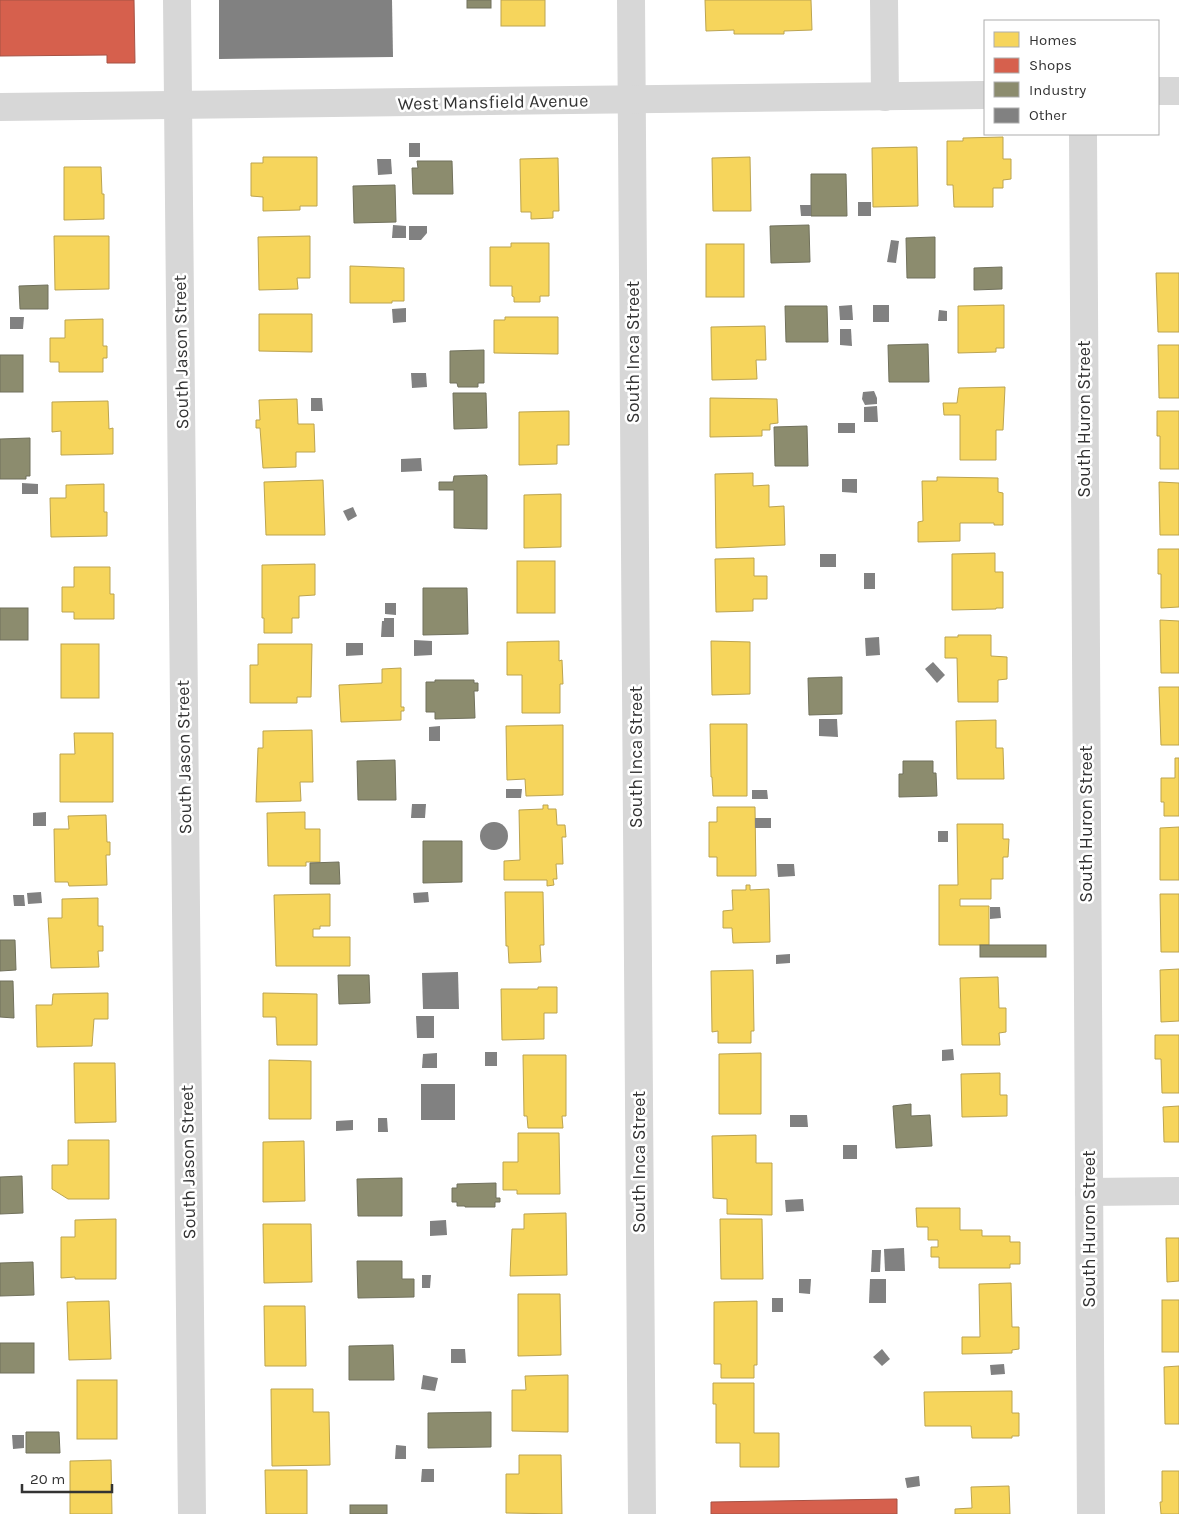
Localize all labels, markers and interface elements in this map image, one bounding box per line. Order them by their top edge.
legend [984,20,1159,135]
text: Homes [1029,31,1077,49]
text: Shops [1029,56,1072,74]
text: Industry [1029,81,1086,99]
street label: West Mansfield Avenue [397,89,589,115]
text: Other [1029,106,1067,124]
street label: South Jason Street [169,274,193,429]
street label: South Inca Street [622,281,644,423]
street label: South Huron Street [1073,340,1095,498]
street label: South Jason Street [172,679,196,834]
street label: South Inca Street [625,686,647,828]
street label: South Huron Street [1075,745,1097,903]
street label: South Jason Street [176,1084,200,1239]
street label: South Inca Street [628,1091,650,1233]
street label: South Huron Street [1078,1150,1100,1308]
scale bar [22,1462,112,1494]
text: 20 m [30,1470,65,1488]

